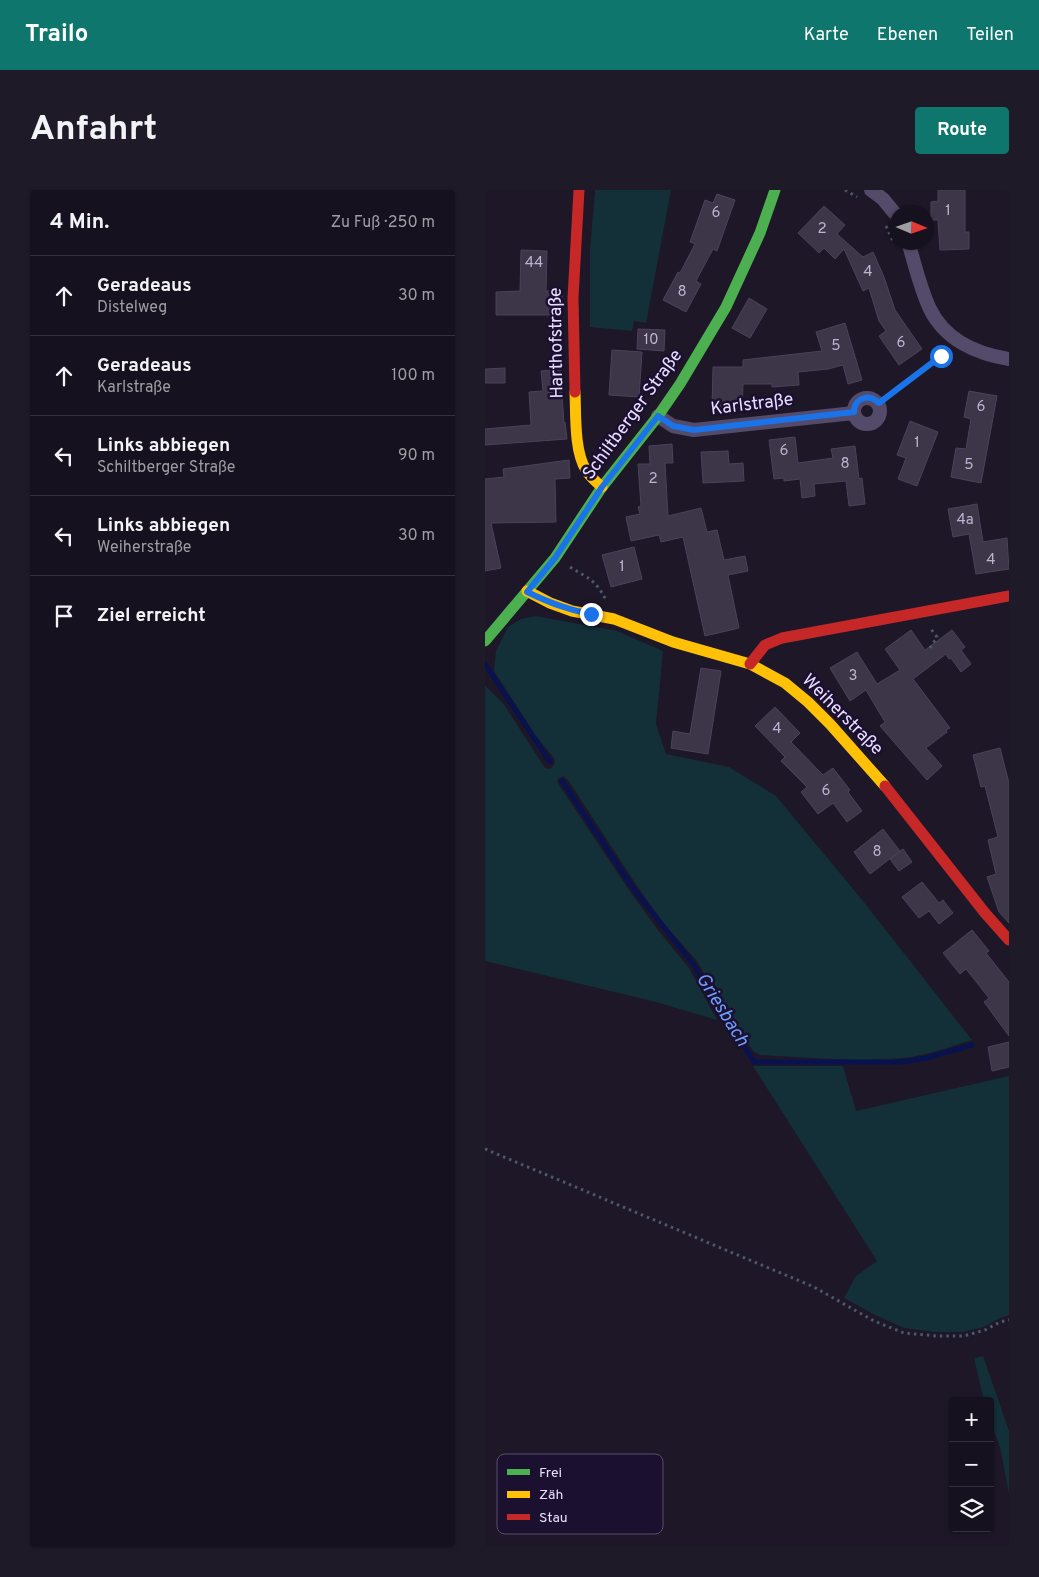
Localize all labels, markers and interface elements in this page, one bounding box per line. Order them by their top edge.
text: Trailo [25,20,88,50]
text: Karte [804,24,849,47]
text: Ebenen [877,24,938,47]
text: Teilen [966,24,1014,47]
button: Route [915,107,1009,154]
text: Anfahrt [30,108,157,152]
house number: 1 [945,202,951,221]
house number: 6 [712,204,721,223]
north arrow [889,205,934,250]
text: 4 Min. [50,209,109,236]
text: Zu Fuß · 250 m [331,213,435,233]
house number: 2 [817,220,827,239]
house number: 44 [525,254,543,273]
house number: 4 [863,263,873,282]
text: Geradeaus [97,274,192,298]
icon: ahead [50,282,78,310]
house number: 8 [677,283,687,302]
text: 30 m [398,286,435,306]
street label: Harthofstraße [545,287,569,399]
text: Distelweg [97,298,167,318]
house number: 10 [643,331,659,350]
house number: 6 [897,334,906,353]
house number: 5 [831,337,841,356]
street label: Schiltberger Straße [578,345,688,485]
route start [930,345,953,368]
text: Geradeaus [97,354,192,378]
icon: ahead [50,362,78,390]
text: 100 m [391,366,435,386]
text: Karlstraße [97,378,171,398]
street label: Karlstraße [709,389,795,421]
house number: 6 [977,398,986,417]
text: Links abbiegen [97,434,230,458]
house number: 1 [914,434,920,453]
icon: left [50,442,78,470]
house number: 6 [780,442,789,461]
text: 90 m [398,446,435,466]
house number: 8 [840,455,850,474]
house number: 5 [964,456,974,475]
text: Schiltberger Straße [97,458,235,478]
house number: 2 [648,470,658,489]
house number: 4a [956,511,974,530]
text: Links abbiegen [97,514,230,538]
icon: left [50,522,78,550]
text: 30 m [398,526,435,546]
text: Weiherstraße [97,538,191,558]
house number: 4 [986,551,996,570]
house number: 1 [619,558,625,577]
icon: arrive [50,602,78,630]
route end [580,603,603,626]
text: Ziel erreicht [97,604,206,628]
house number: 3 [848,667,858,686]
street label: Weiherstraße [796,669,888,761]
house number: 4 [772,720,782,739]
house number: 6 [822,782,831,801]
house number: 8 [872,843,882,862]
water label: Griesbach [690,969,754,1052]
map controls [949,1397,994,1532]
button: + [949,1397,994,1442]
button: − [949,1442,994,1487]
legend [497,1454,663,1534]
text: Frei [539,1465,562,1482]
text: Zäh [539,1487,563,1504]
button: layers [949,1487,994,1532]
text: Stau [539,1510,568,1527]

